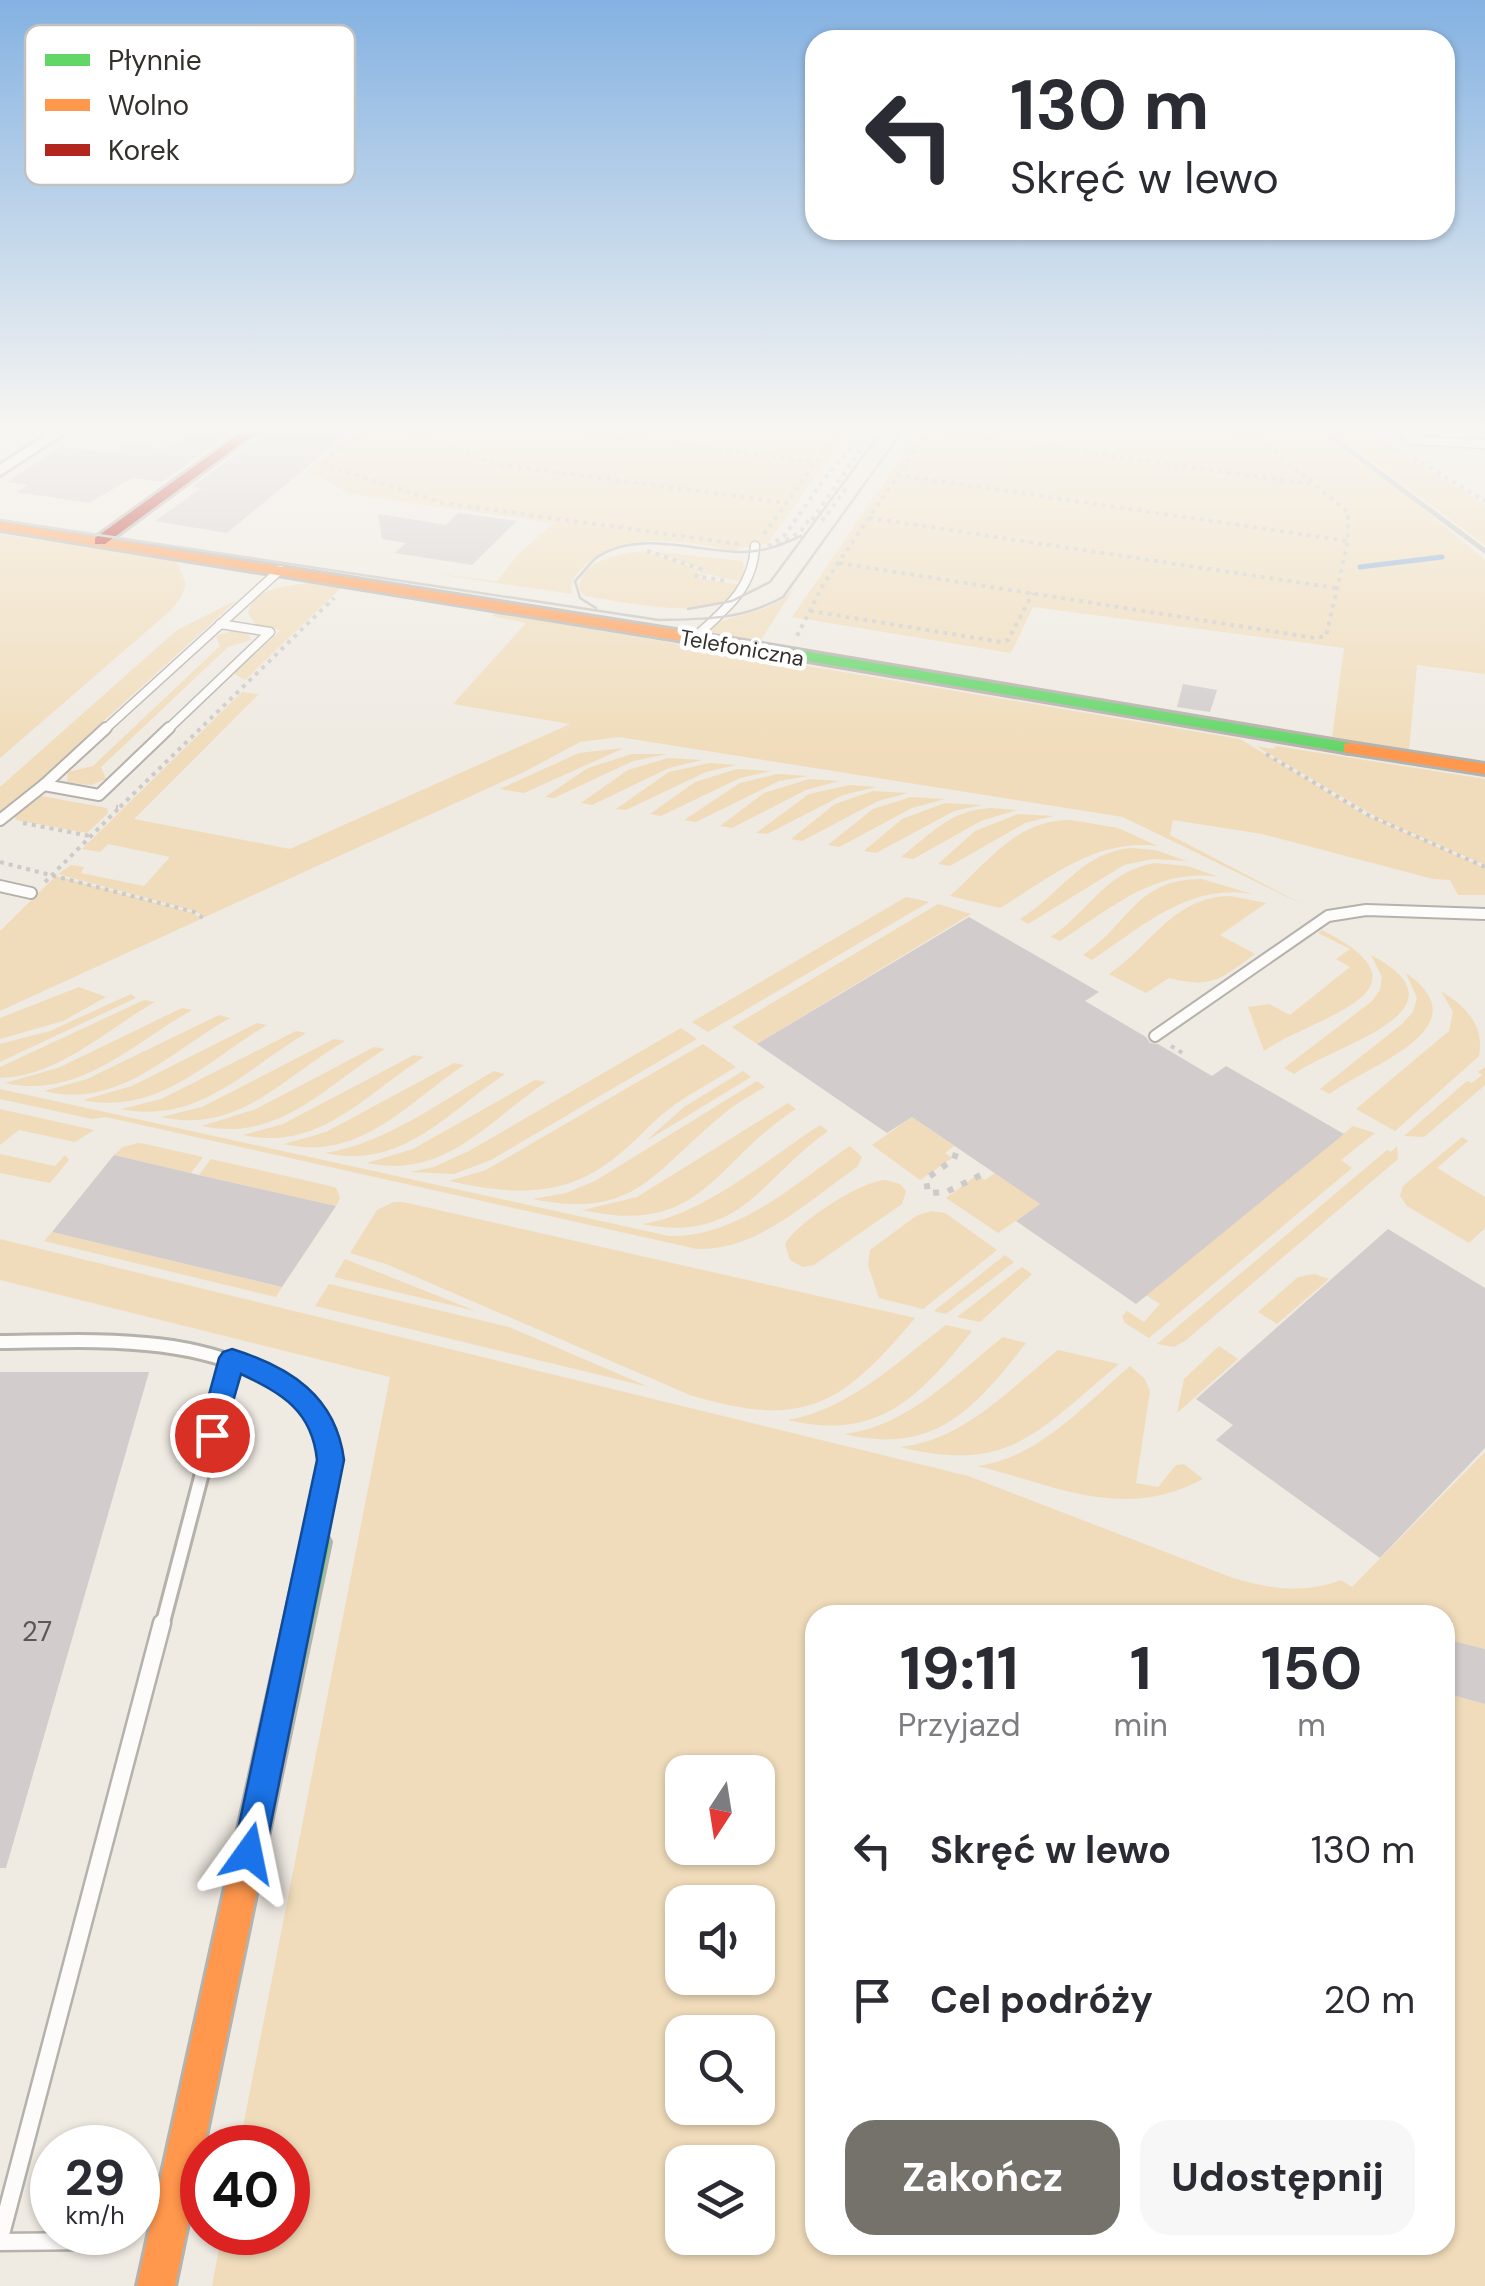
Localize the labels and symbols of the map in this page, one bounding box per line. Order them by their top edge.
legend [25,25,355,185]
text: Płynnie [108,42,202,79]
text: Wolno [108,87,189,124]
text: Korek [108,132,180,169]
street label: Telefoniczna [678,623,806,673]
pin [170,1393,255,1478]
house number: 27 [22,1613,52,1650]
north arrow [665,1755,775,1865]
position arrow [197,1801,301,1905]
speed limit sign: 40 [180,2125,310,2255]

